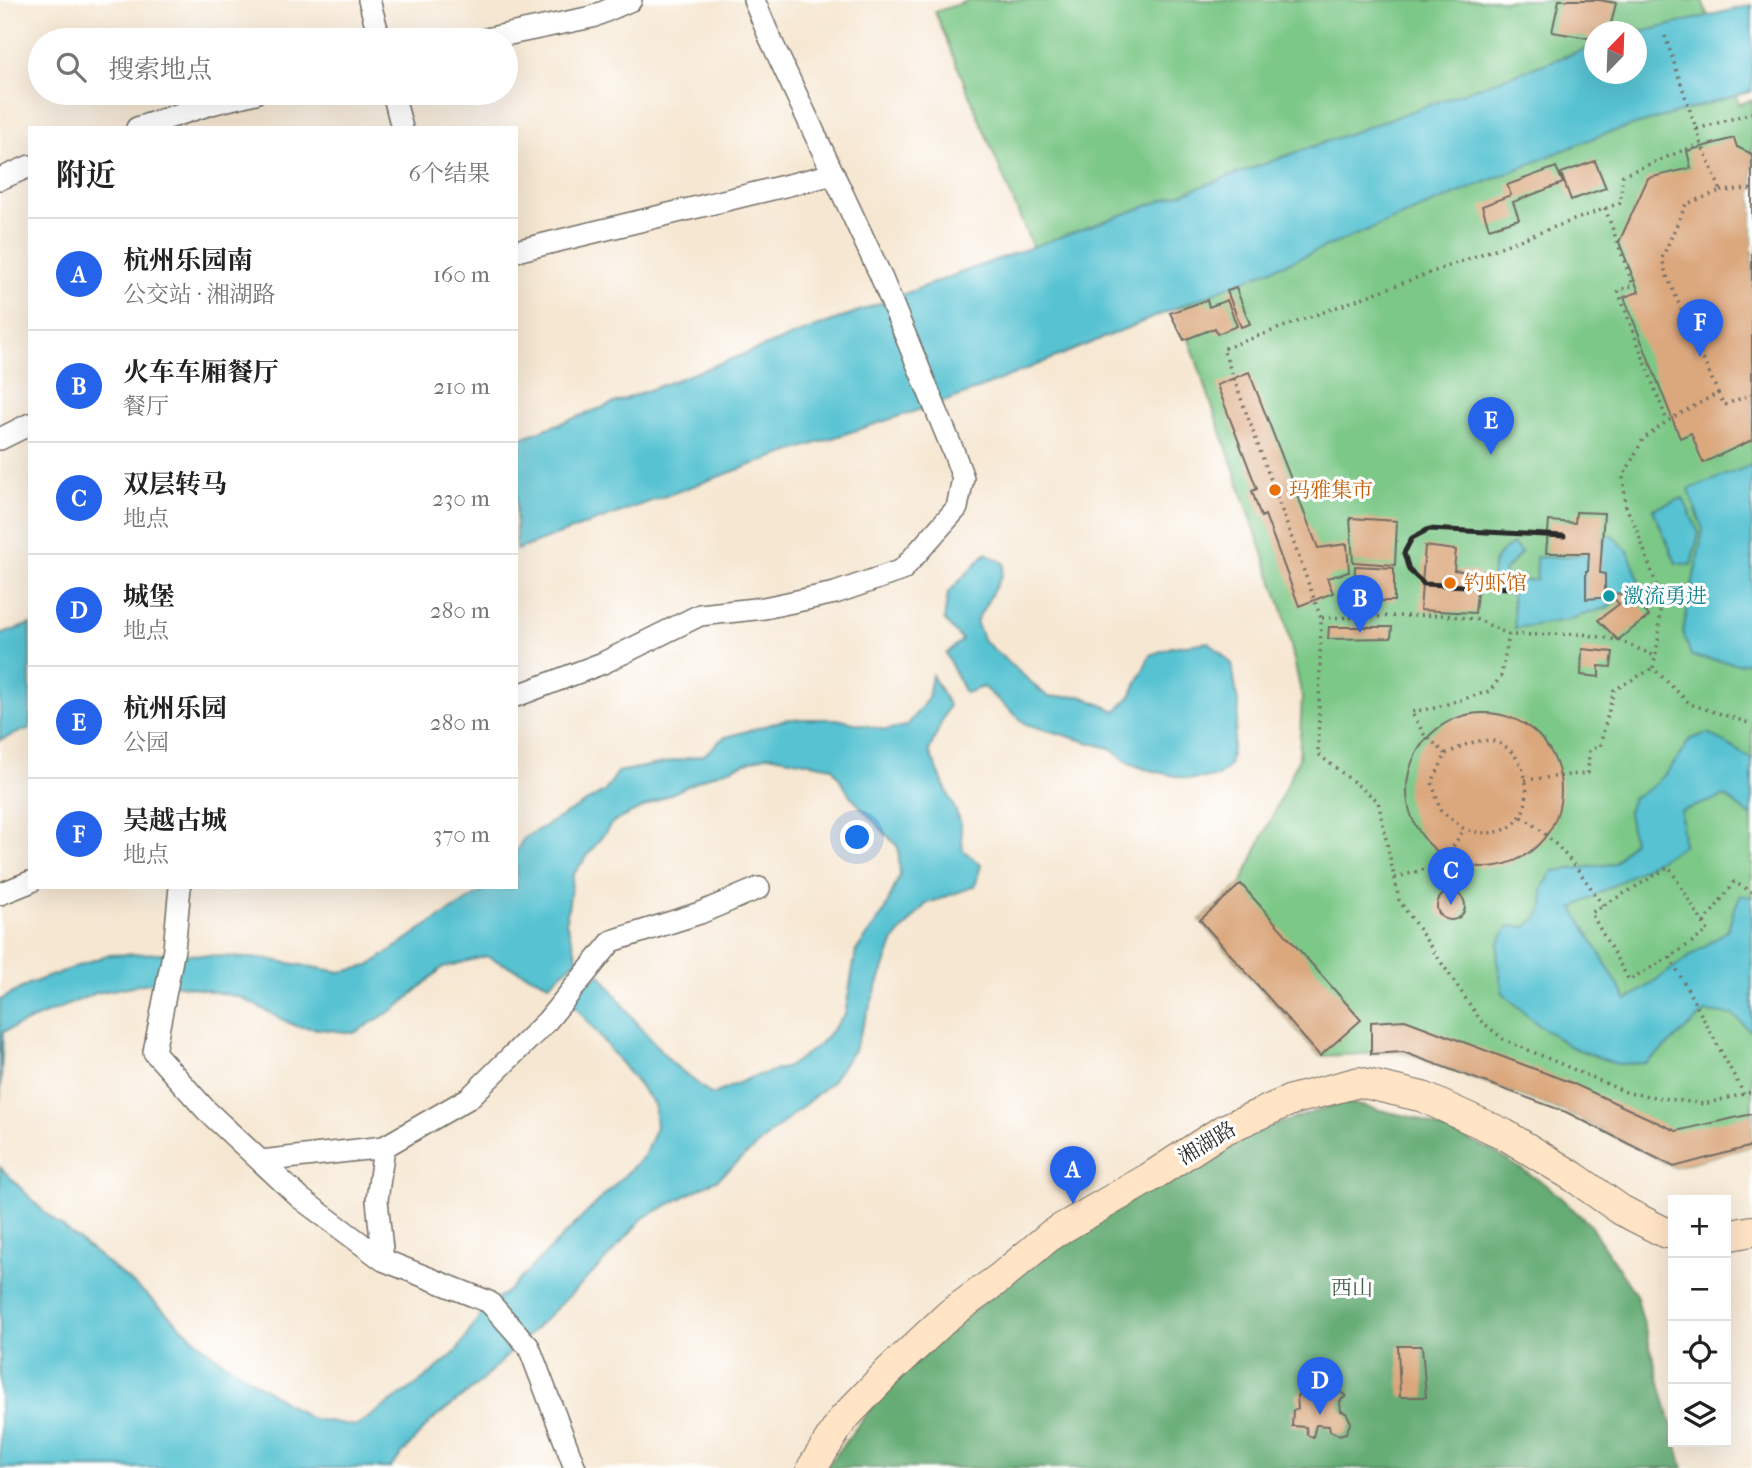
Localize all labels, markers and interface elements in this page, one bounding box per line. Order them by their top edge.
north arrow [1584,21,1647,84]
search box [28,28,518,105]
icon: search [52,48,90,86]
text: 搜索地点 [108,54,212,85]
text: 附近 [56,158,116,193]
text: 6个结果 [409,160,490,187]
text: 杭州乐园南 [123,245,253,276]
text: A [72,261,86,288]
text: 160 m [433,261,490,288]
text: 公交站 · 湘湖路 [123,281,276,308]
pin: F [1677,299,1723,357]
text: 火车车厢餐厅 [123,357,279,388]
text: B [72,373,86,400]
text: 210 m [433,373,490,400]
text: 餐厅 [123,393,169,420]
pin: E [1468,397,1514,455]
text: 双层转马 [123,469,227,500]
place label: 玛雅集市 [1289,478,1373,502]
marker: 玛雅集市 [1267,482,1283,498]
text: C [71,485,87,512]
text: 230 m [432,485,490,512]
text: 地点 [123,505,169,532]
place label: 钓虾馆 [1464,571,1527,595]
pin: B [1337,575,1383,633]
marker: 钓虾馆 [1442,575,1458,591]
text: 城堡 [123,581,175,612]
place label: 激流勇进 [1623,584,1707,608]
marker: 激流勇进 [1601,588,1617,604]
text: D [70,597,88,624]
text: 280 m [430,597,490,624]
text: 地点 [123,617,169,644]
text: 杭州乐园 [123,693,227,724]
text: E [72,709,86,736]
text: 280 m [430,709,490,736]
text: 公园 [123,729,169,756]
text: 吴越古城 [123,805,227,836]
your location [840,820,874,854]
text: F [73,821,85,848]
text: 370 m [433,821,490,848]
text: 地点 [123,841,169,868]
pin: C [1428,847,1474,905]
street label: 湘湖路 [1174,1116,1240,1170]
pin: A [1050,1146,1096,1204]
map controls [1668,1195,1731,1447]
button: + [1668,1195,1731,1258]
button: − [1668,1258,1731,1321]
park label: 西山 [1331,1276,1373,1300]
button: locate [1668,1321,1731,1384]
pin: D [1297,1357,1343,1415]
button: layers [1668,1384,1731,1447]

